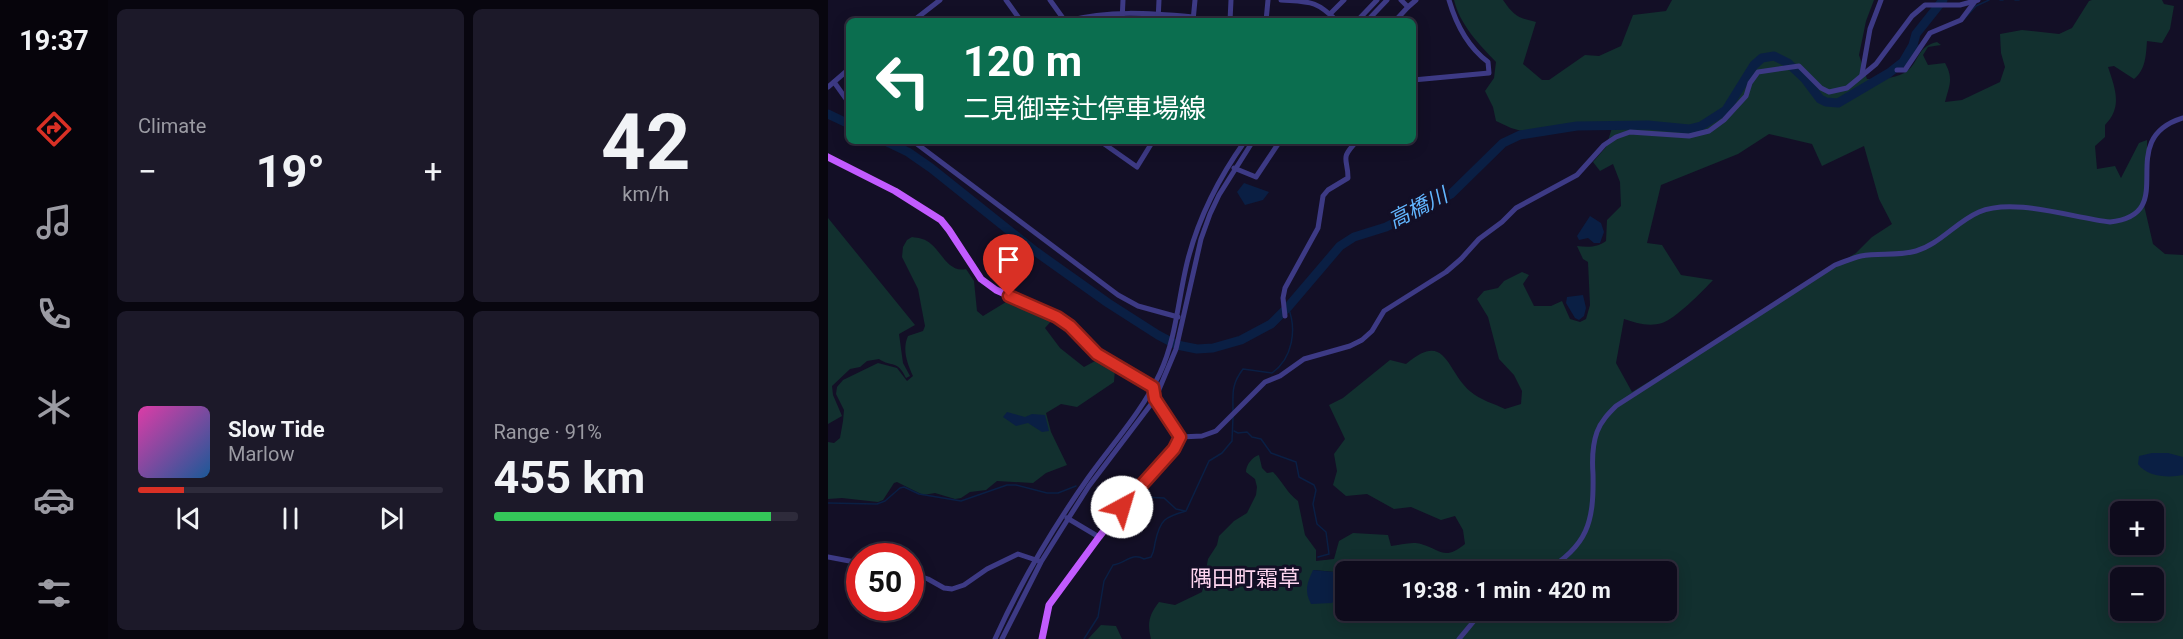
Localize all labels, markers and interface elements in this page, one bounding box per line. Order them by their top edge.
text: 19:37 [19,25,89,57]
text: 120 m [963,37,1082,86]
icon: left [864,42,942,120]
text: 二見御幸辻停車場線 [963,93,1206,125]
text: 42 [601,97,691,188]
icon: directions [33,108,75,150]
text: Climate [138,114,206,138]
text: 19° [256,145,325,198]
text: − [138,152,157,191]
text: + [424,152,443,191]
text: km/h [622,182,669,206]
water label: 高橋川 [1384,182,1453,233]
icon: music [33,201,75,243]
pin [983,234,1034,296]
icon: arrive [992,243,1025,276]
icon: phone [33,293,75,335]
icon: climate [33,386,75,428]
text: Slow Tide [228,417,325,442]
text: Range · 91% [494,420,602,444]
text: Marlow [228,442,294,466]
text: 455 km [494,451,645,504]
position arrow [1090,475,1154,539]
icon: car [33,479,75,521]
map controls [2110,501,2164,621]
button: + [2110,501,2164,555]
icon: previous [172,502,205,535]
icon: pause [274,502,307,535]
icon: next [375,502,408,535]
speed limit sign: 50 [846,543,924,621]
district label: 隅田町霜草 [1190,566,1300,591]
button: − [2110,567,2164,621]
icon: filters [33,572,75,614]
text: 19:38 · 1 min · 420 m [1401,578,1611,603]

